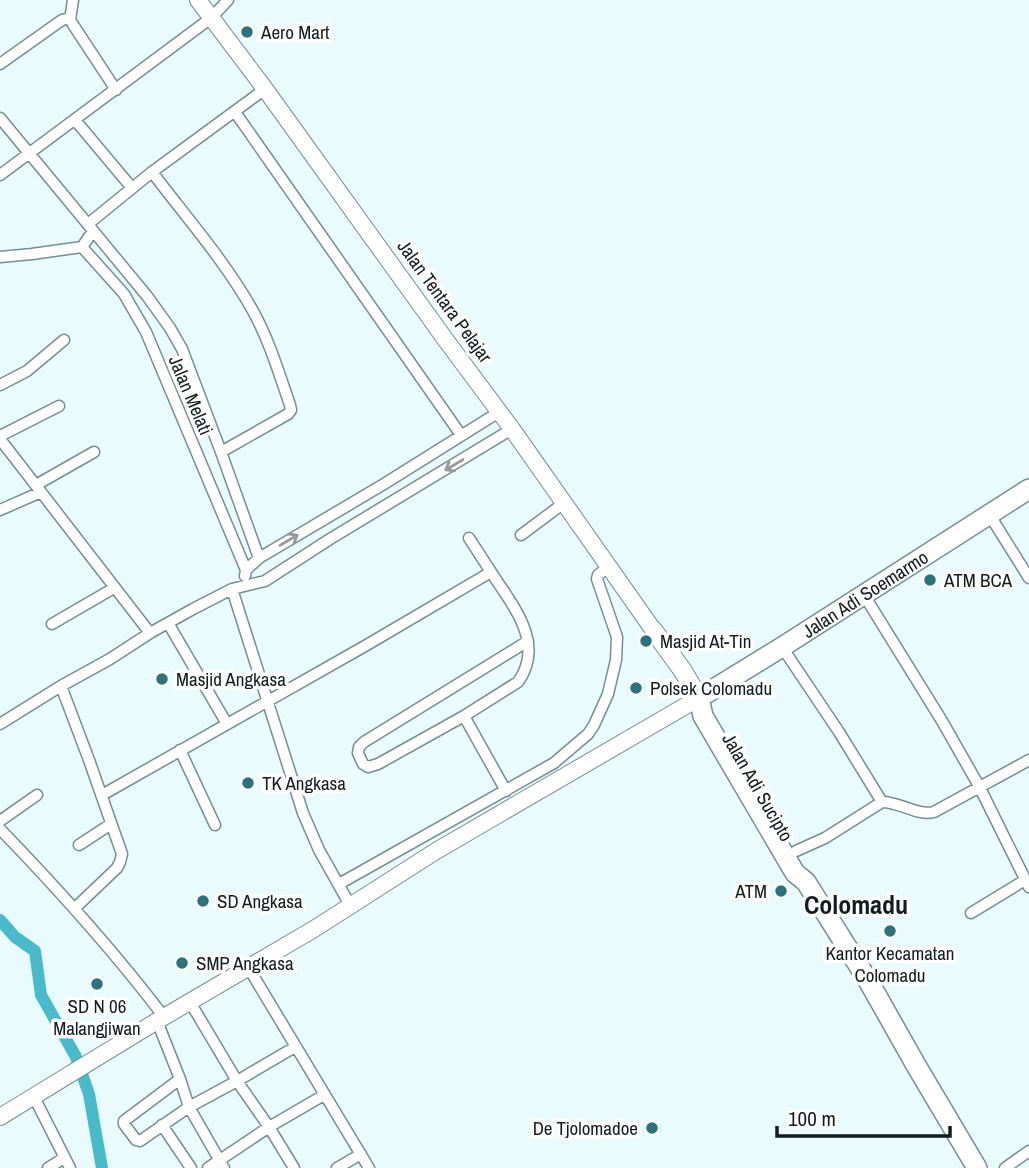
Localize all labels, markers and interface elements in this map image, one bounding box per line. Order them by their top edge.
place label: Aero Mart [260,19,330,45]
marker: Aero Mart [239,24,255,40]
street label: Jalan Tentara Pelajar [392,234,499,368]
street label: Jalan Melati [163,351,219,439]
one-way arrow [445,458,465,472]
one-way arrow [278,533,298,547]
street label: Jalan Adi Soemarmo [797,544,933,644]
place label: ATM BCA [943,567,1013,593]
marker: ATM BCA [922,572,938,588]
place label: Masjid At-Tin [660,628,751,654]
marker: Masjid At-Tin [638,633,654,649]
place label: Masjid Angkasa [176,666,286,692]
marker: Masjid Angkasa [154,671,170,687]
place label: Polsek Colomadu [650,675,772,701]
marker: Polsek Colomadu [628,680,644,696]
street label: Jalan Adi Sucipto [716,728,800,846]
place label: TK Angkasa [262,770,346,796]
marker: TK Angkasa [240,775,256,791]
place label: ATM [734,878,767,904]
marker: ATM [773,883,789,899]
district label: Colomadu [804,887,908,922]
place label: SD Angkasa [217,888,303,914]
marker: SD Angkasa [195,893,211,909]
marker: Kantor Kecamatan Colomadu [882,923,898,939]
place label: Kantor Kecamatan Colomadu [825,940,955,988]
place label: SMP Angkasa [196,950,294,976]
marker: SMP Angkasa [174,955,190,971]
marker: SD N 06 Malangjiwan [89,976,105,992]
place label: SD N 06 Malangjiwan [53,993,141,1041]
scale bar [777,1094,950,1138]
text: 100 m [788,1104,836,1133]
place label: De Tjolomadoe [533,1115,638,1141]
marker: De Tjolomadoe [644,1120,660,1136]

